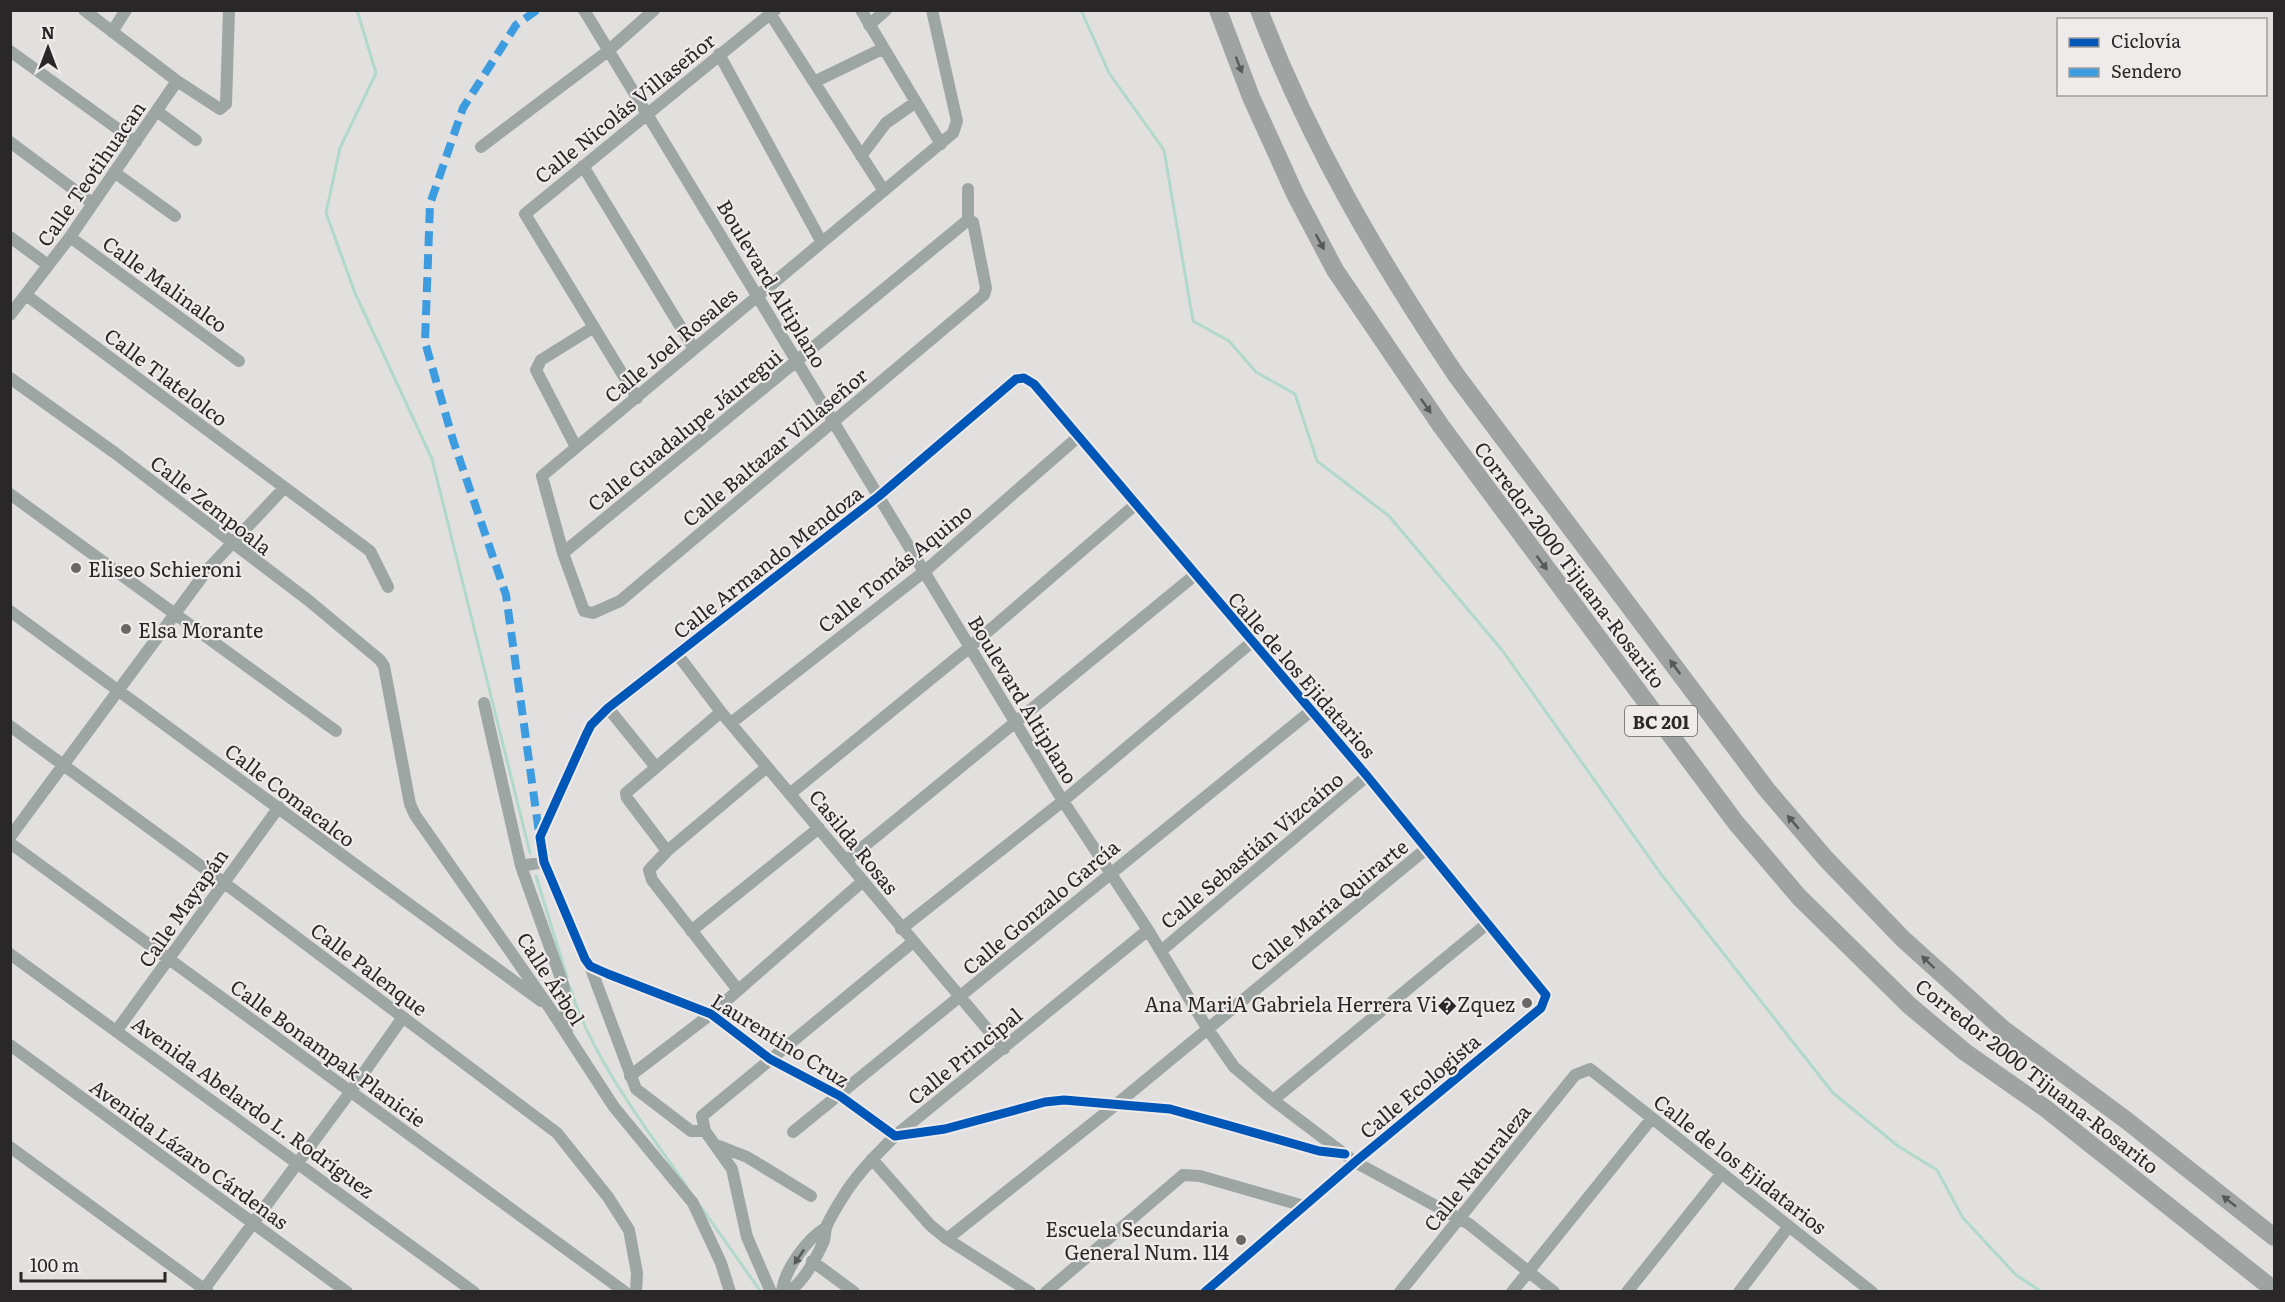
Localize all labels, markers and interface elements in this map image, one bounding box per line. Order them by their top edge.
north arrow [18,18,78,78]
legend [2057,18,2267,96]
text: N [41,20,55,44]
street label: Calle Nicolás Villaseñor [527,24,721,189]
text: Ciclovía [2111,27,2181,54]
one-way arrow [1235,56,1244,74]
text: Sendero [2111,57,2182,84]
street label: Calle Teotihuacan [28,94,152,252]
street label: Boulevard Altiplano [711,193,835,373]
street label: Calle Malinalco [97,227,235,339]
one-way arrow [1315,234,1325,251]
street label: Calle Joel Rosales [597,279,743,409]
street label: Calle Tlatelolco [99,320,235,432]
street label: Calle Guadalupe Jáuregui [580,341,788,517]
street label: Calle Baltazar Villaseñor [675,359,873,533]
one-way arrow [1420,397,1432,413]
street label: Corredor 2000 Tijuana-Rosarito [1468,434,1674,694]
street label: Calle Zempoala [145,447,279,561]
street label: Calle Armando Mendoza [666,477,869,645]
street label: Calle Tomás Aquino [810,495,978,639]
place label: Eliseo Schieroni [88,553,242,583]
one-way arrow [1535,555,1547,570]
marker: Eliseo Schieroni [69,561,83,575]
street label: Calle de los Ejidatarios [1222,584,1384,764]
street label: Boulevard Altiplano [962,609,1086,789]
place label: Elsa Morante [138,614,263,644]
marker: Elsa Morante [119,622,133,636]
one-way arrow [1669,659,1681,674]
road number: BC 201 [1625,706,1697,736]
street label: Calle Comacalco [219,735,363,853]
street label: Calle Sebastián Vizcaíno [1153,763,1349,935]
street label: Casilda Rosas [803,782,907,900]
one-way arrow [1787,815,1800,830]
street label: Calle Gonzalo García [955,831,1125,981]
street label: Calle María Quirarte [1243,831,1413,977]
street label: Calle Mayapán [130,841,234,973]
street label: Calle Palenque [305,914,435,1022]
street label: Calle Árbol [511,925,594,1031]
one-way arrow [1921,956,1935,970]
street label: Corredor 2000 Tijuana-Rosarito [1910,970,2166,1180]
street label: Calle Bonampak Planicie [225,971,433,1133]
street label: Laurentino Cruz [706,985,856,1094]
place label: Ana MariA Gabriela Herrera Vi�Zquez [1144,988,1515,1018]
marker: Ana MariA Gabriela Herrera Vi�Zquez [1520,996,1534,1010]
street label: Calle Principal [900,999,1028,1111]
street label: Avenida Abelardo L. Rodríguez [127,1008,382,1204]
street label: Calle Ecologista [1352,1025,1486,1145]
street label: Avenida Lázaro Cárdenas [85,1071,295,1235]
street label: Calle de los Ejidatarios [1648,1086,1834,1240]
street label: Calle Naturaleza [1415,1097,1537,1237]
one-way arrow [2221,1196,2236,1208]
place label: Escuela Secundaria General Num. 114 [1045,1213,1229,1266]
marker: Escuela Secundaria General Num. 114 [1234,1233,1248,1247]
scale bar [21,1245,165,1283]
one-way arrow [794,1249,805,1265]
text: 100 m [30,1251,79,1278]

